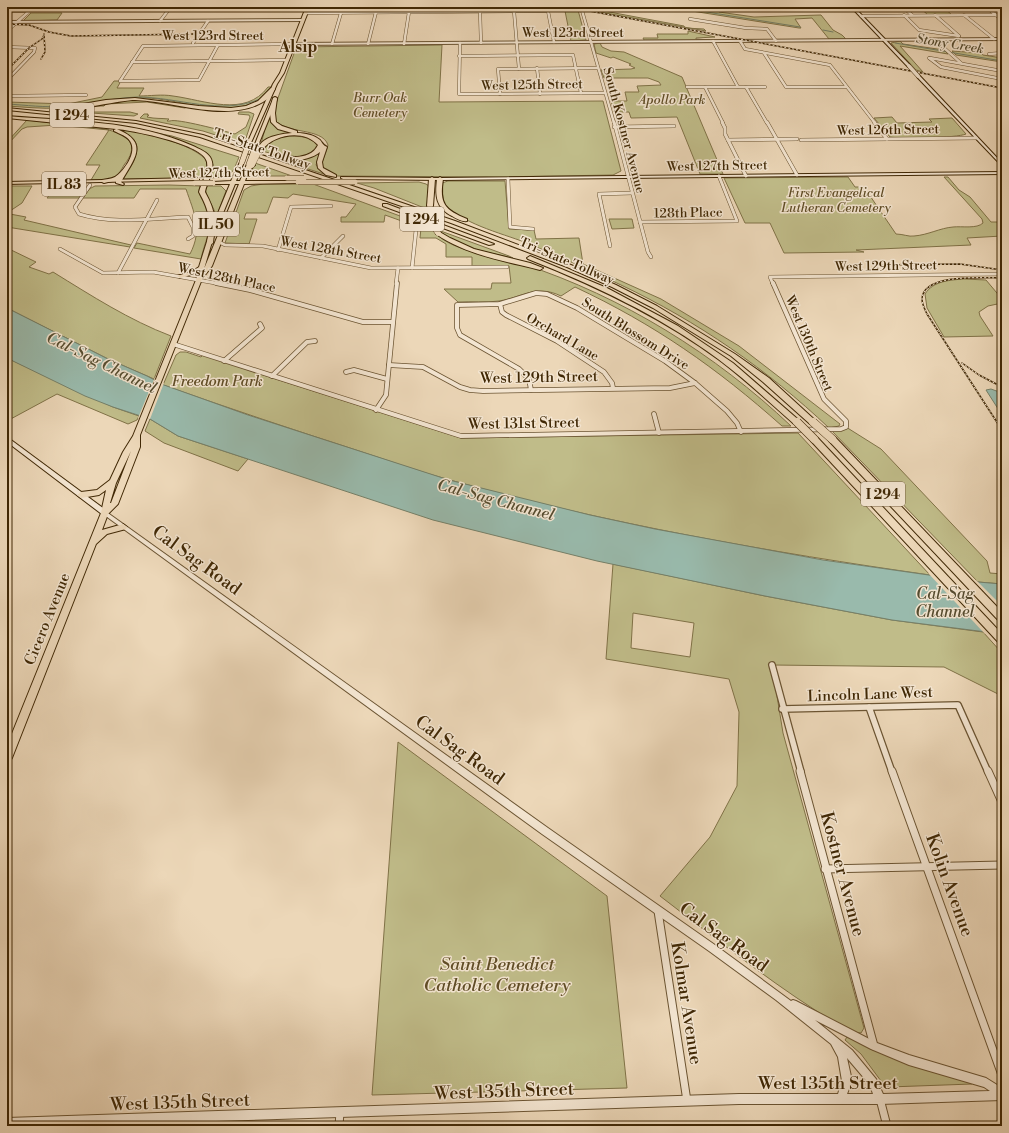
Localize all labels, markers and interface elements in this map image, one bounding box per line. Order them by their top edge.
street label: West 123rd Street [521,25,624,41]
street label: West 123rd Street [161,28,264,44]
water label: Stony Creek [915,31,985,57]
district label: Alsip [278,37,317,57]
street label: South Kostner Avenue [599,65,649,195]
street label: West 125th Street [480,76,583,94]
park label: Burr Oak Cemetery [352,90,407,121]
park label: Apollo Park [637,92,705,108]
road number: I 294 [50,103,94,127]
street label: West 126th Street [836,121,940,139]
street label: Tri-State Tollway [211,125,313,173]
street label: West 127th Street [665,157,768,175]
street label: West 127th Street [167,164,270,182]
road number: IL 83 [42,172,86,196]
park label: First Evangelical Lutheran Cemetery [780,185,891,216]
street label: 128th Place [653,204,723,222]
road number: I 294 [400,207,444,231]
road number: IL 50 [193,212,239,236]
street label: West 128th Street [278,233,383,267]
street label: Tri-State Tollway [517,234,617,288]
street label: West 129th Street [834,257,938,275]
street label: West 128th Place [175,260,278,296]
street label: West 130th Street [781,292,837,394]
street label: South Blossom Drive [579,294,692,374]
street label: Orchard Lane [523,310,602,364]
water label: Cal-Sag Channel [43,327,161,399]
street label: West 129th Street [479,367,599,388]
park label: Freedom Park [171,372,263,391]
street label: West 131st Street [467,413,581,434]
water label: Cal-Sag Channel [435,475,557,525]
road number: I 294 [861,482,905,506]
street label: Cal Sag Road [148,520,246,601]
street label: Cicero Avenue [20,570,75,668]
water label: Cal-Sag Channel [915,584,975,622]
street label: Lincoln Lane West [807,683,934,706]
street label: Cal Sag Road [411,710,509,791]
street label: Kostner Avenue [815,809,870,939]
street label: Kolin Avenue [920,830,979,940]
street label: Cal Sag Road [675,897,773,978]
street label: Kolmar Avenue [665,940,708,1066]
park label: Saint Benedict Catholic Cemetery [424,953,571,997]
street label: West 135th Street [757,1072,899,1095]
street label: West 135th Street [433,1078,575,1105]
street label: West 135th Street [109,1089,251,1116]

